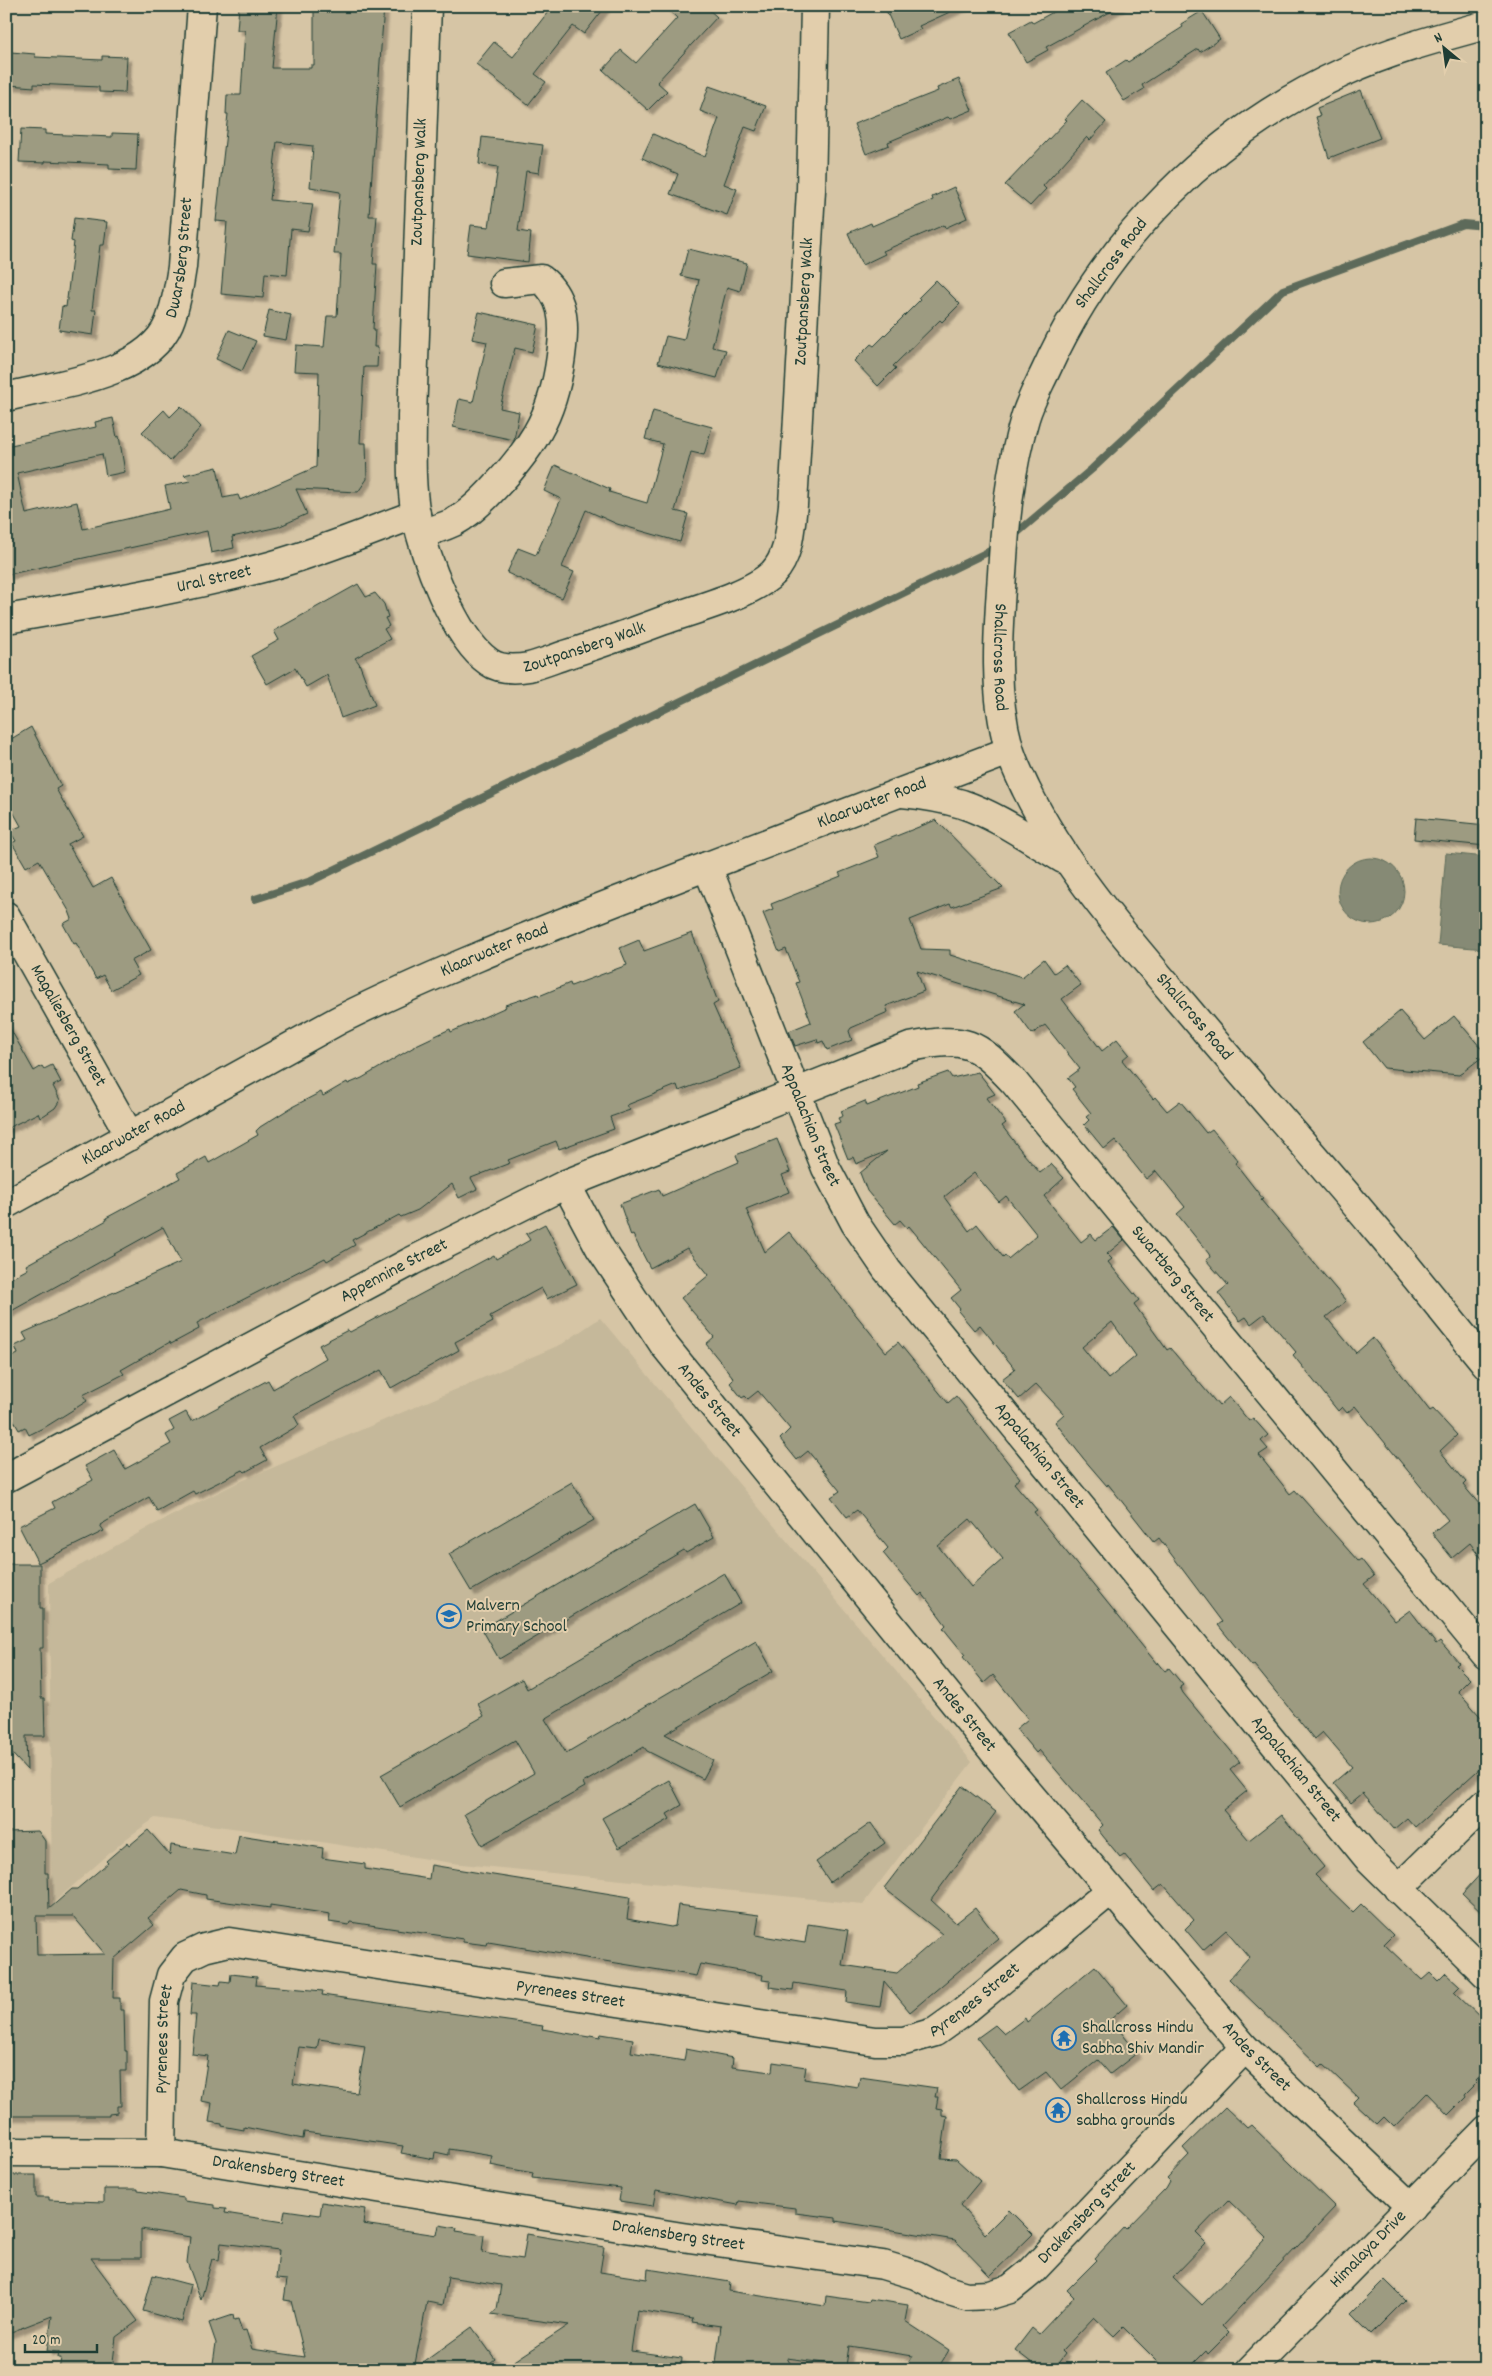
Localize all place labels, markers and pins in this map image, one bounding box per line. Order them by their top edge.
place label: Malvern Primary School [466,1594,567,1640]
school or university icon: Malvern Primary School [436,1603,462,1629]
place label: Shallcross Hindu Sabha Shiv Mandir [1082,2016,1204,2062]
temple icon: Shallcross Hindu Sabha Shiv Mandir [1051,2025,1077,2051]
place label: Shallcross Hindu sabha grounds [1076,2088,1187,2134]
temple icon: Shallcross Hindu sabha grounds [1045,2097,1071,2123]

